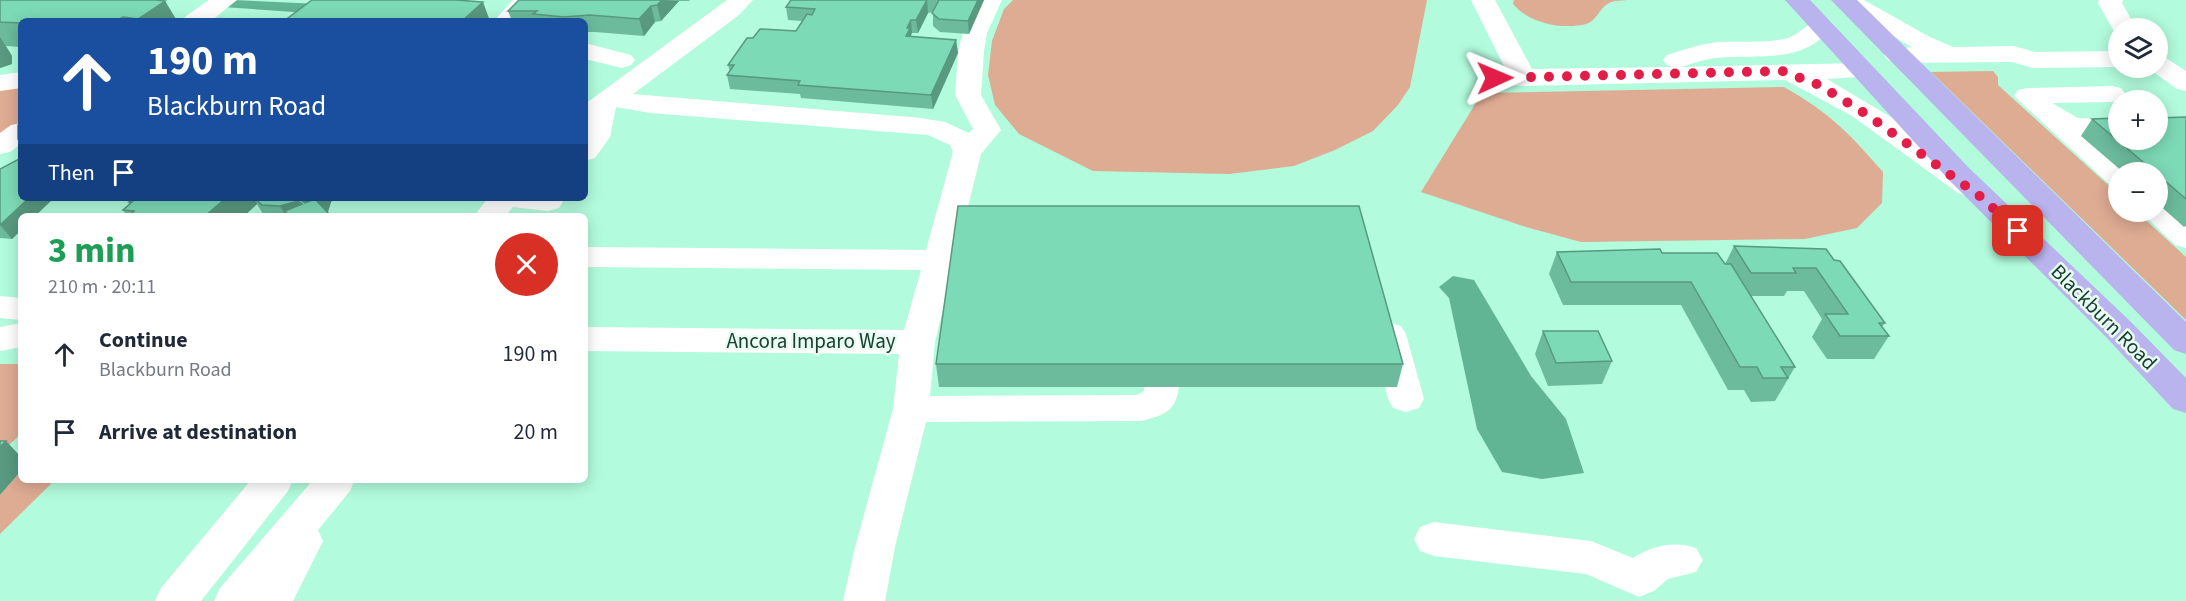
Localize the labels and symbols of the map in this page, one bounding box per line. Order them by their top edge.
position arrow [1463,46,1527,110]
pin [1992,205,2043,256]
street label: Blackburn Road [2044,257,2164,377]
street label: Ancora Imparo Way [726,326,896,356]

